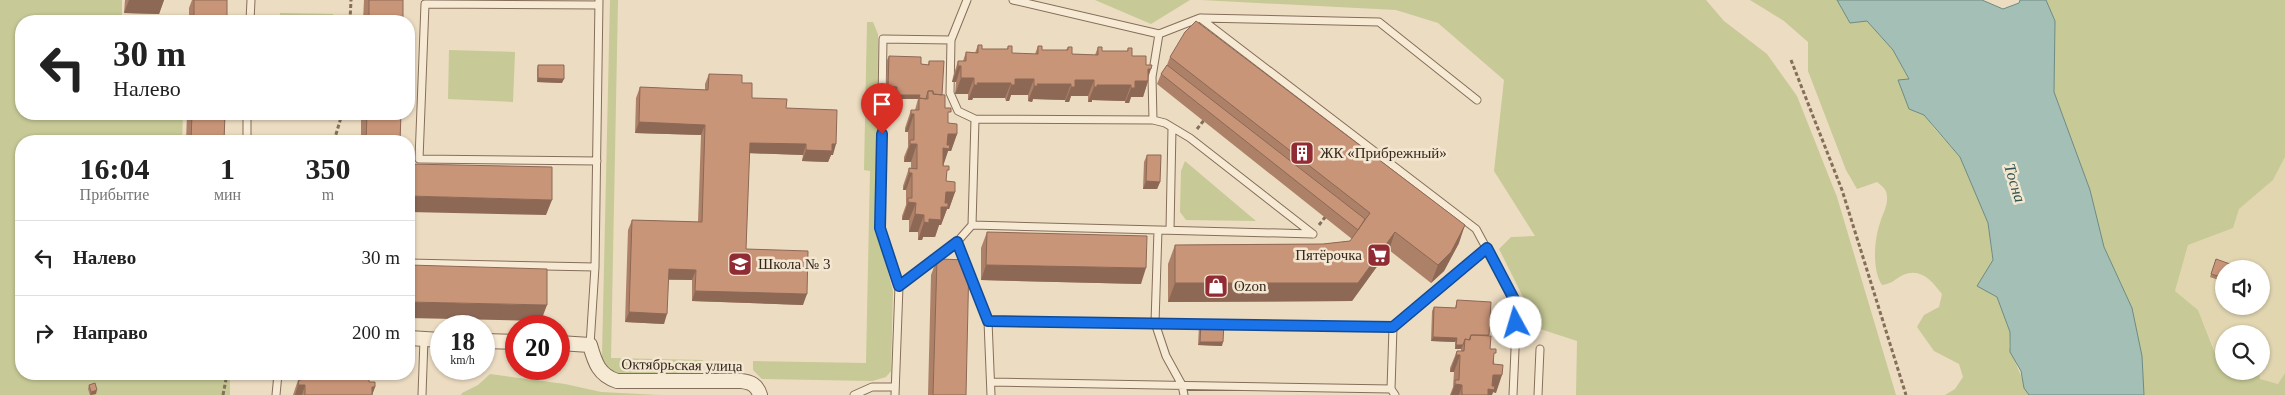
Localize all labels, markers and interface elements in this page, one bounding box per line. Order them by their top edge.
icon: left [30,35,95,100]
text: 30 m [113,35,186,74]
text: Налево [113,76,181,101]
pin [861,83,903,134]
icon: arrive [868,90,896,118]
building icon: ЖК «Прибрежный» [1289,140,1315,166]
place label: ЖК «Прибрежный» [1320,145,1447,161]
text: 16:04 [79,152,149,185]
text: 1 [220,152,235,185]
text: 350 [306,152,351,185]
water label: Тосна [2001,162,2029,204]
text: Прибытие [80,186,149,203]
text: мин [214,186,241,203]
text: m [322,186,334,203]
supermarket icon: Пятёрочка [1366,242,1392,268]
icon: left [30,244,58,272]
text: Налево [73,247,136,268]
text: 30 m [361,247,400,268]
place label: Пятёрочка [1295,247,1362,263]
school or university icon: Школа № 3 [727,251,753,277]
place label: Школа № 3 [758,256,830,272]
map controls [2215,260,2270,380]
button: sound [2215,260,2270,315]
shop icon: Ozon [1203,273,1229,299]
place label: Ozon [1234,278,1267,294]
position arrow [1489,296,1541,348]
speed limit sign: 20 [505,315,570,380]
icon: right [30,319,58,347]
text: Направо [73,322,148,343]
text: 200 m [352,322,400,343]
button: search [2215,325,2270,380]
text: 18 [450,328,475,355]
text: km/h [450,353,475,367]
street label: Октябрьская улица [621,356,743,374]

